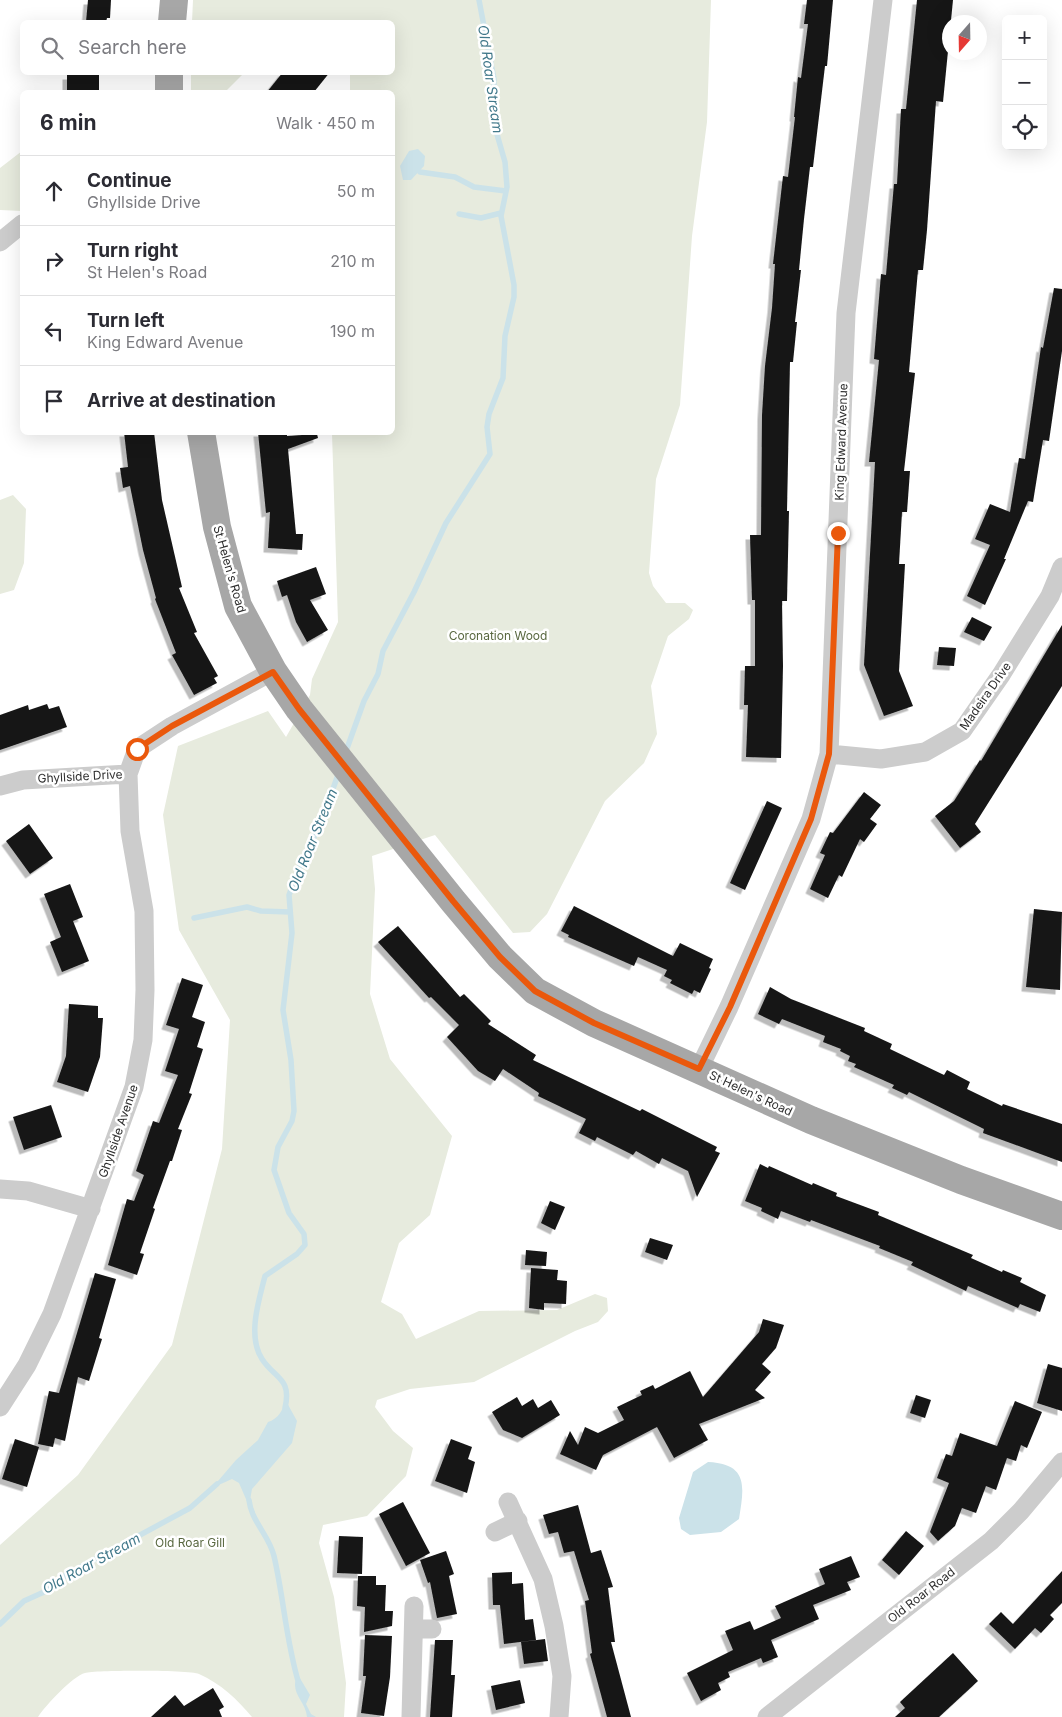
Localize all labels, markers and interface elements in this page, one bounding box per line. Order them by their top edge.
north arrow [942,15,987,60]
map controls [1002,15,1047,150]
button: + [1002,15,1047,60]
search box [20,20,395,75]
water label: Old Roar Stream [475,24,507,134]
icon: search [38,34,66,62]
text: Search here [78,36,187,59]
button: − [1002,60,1047,105]
button: locate [1002,105,1047,150]
text: 6 min [40,110,97,135]
text: Walk · 450 m [276,113,375,133]
text: Continue [87,169,172,192]
icon: ahead [40,177,68,205]
text: 50 m [337,181,375,201]
text: Ghyllside Drive [87,192,201,212]
text: Turn right [87,239,178,262]
icon: right [40,247,68,275]
text: 210 m [330,251,375,271]
text: St Helen's Road [87,262,207,282]
text: Turn left [87,309,165,332]
icon: left [40,317,68,345]
text: 190 m [330,321,375,341]
text: King Edward Avenue [87,332,243,352]
street label: King Edward Avenue [831,383,851,501]
icon: arrive [40,387,68,415]
text: Arrive at destination [87,389,276,412]
route end [827,522,850,545]
street label: St Helen's Road [210,524,250,614]
park label: Coronation Wood [449,628,547,643]
street label: Madeira Drive [956,659,1014,733]
route start [126,738,149,761]
street label: Ghyllside Drive [37,766,123,786]
water label: Old Roar Stream [284,786,340,894]
street label: St Helen's Road [707,1067,795,1119]
street label: Ghyllside Avenue [95,1082,141,1180]
water label: Old Roar Stream [39,1529,143,1597]
park label: Old Roar Gill [155,1535,225,1550]
street label: Old Roar Road [884,1564,958,1626]

